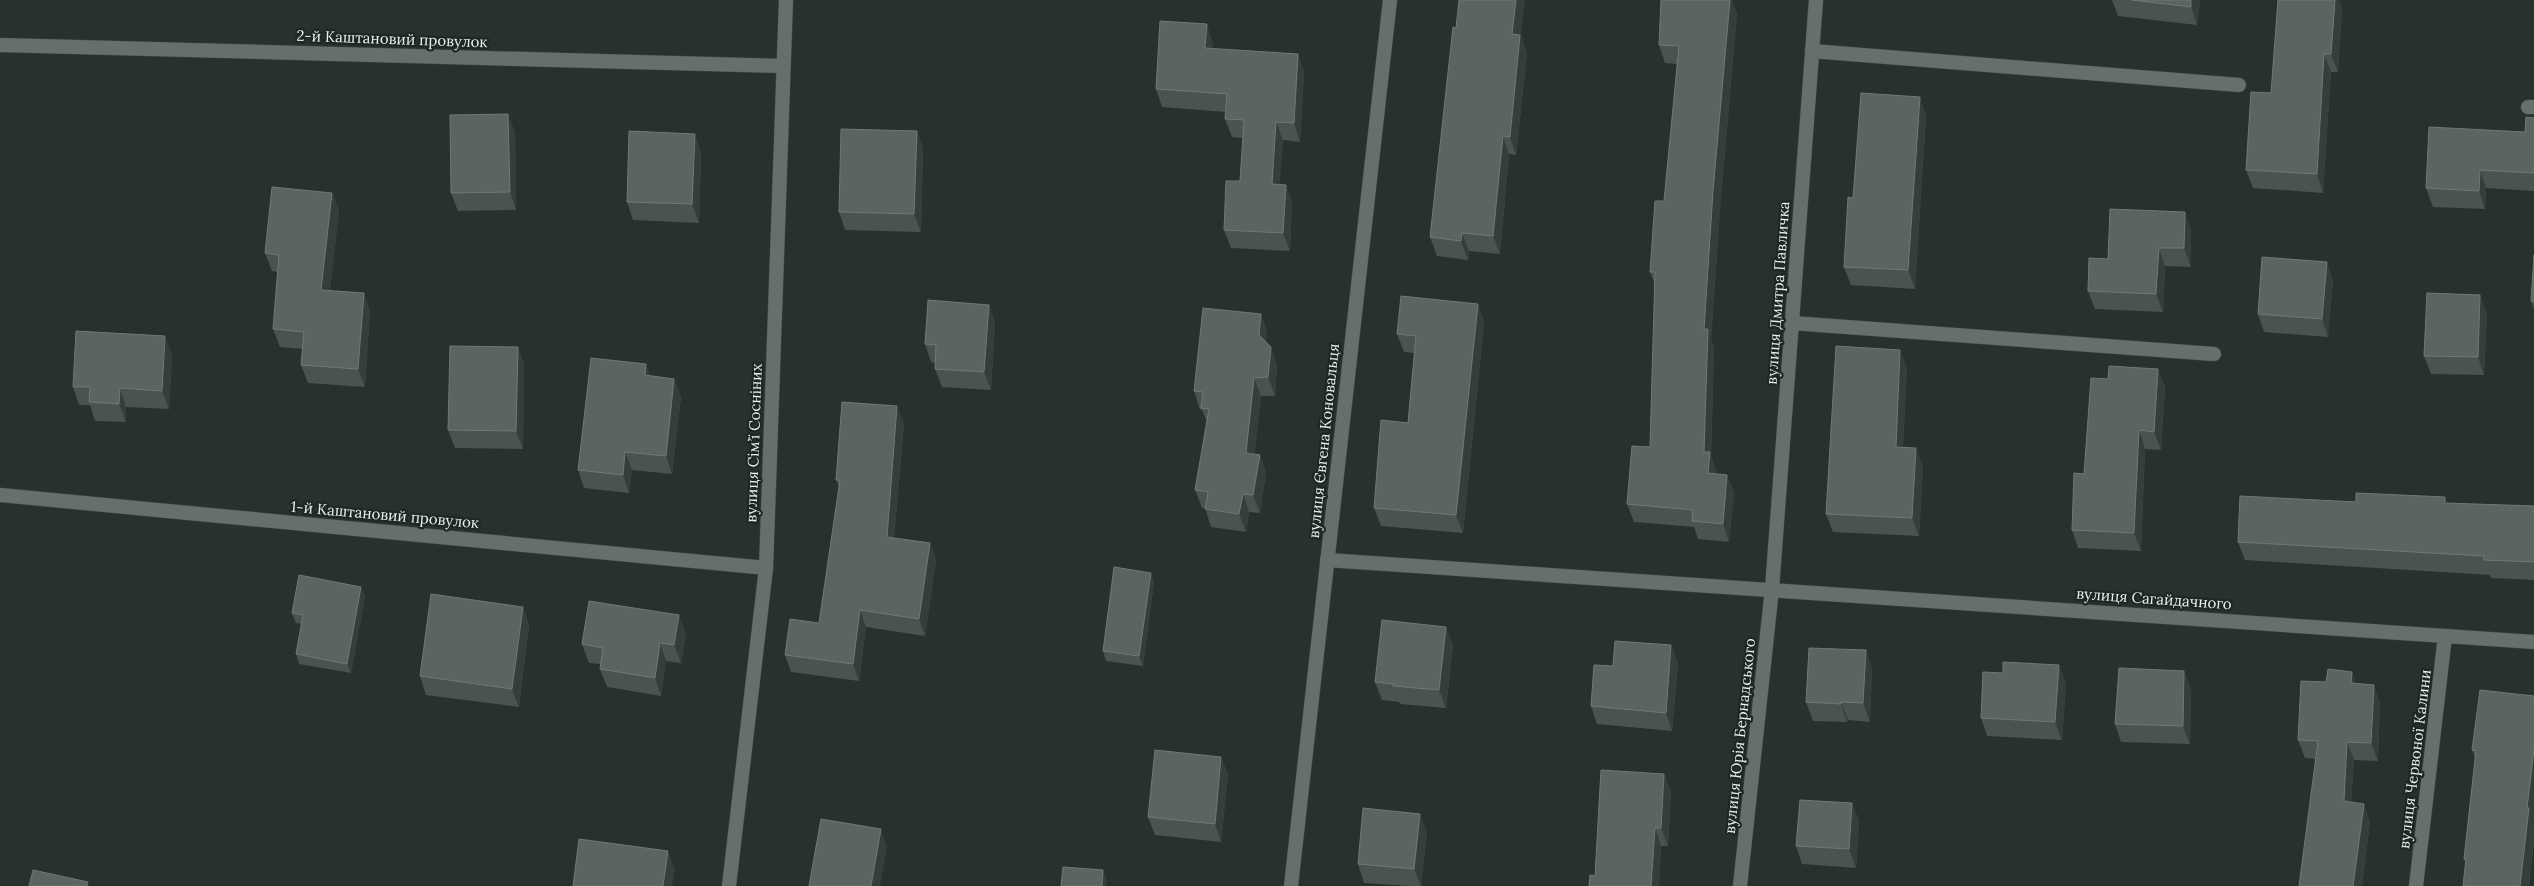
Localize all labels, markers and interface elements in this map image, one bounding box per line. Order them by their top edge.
street label: 2-й Каштановий провулок [296,26,488,51]
street label: вулиця Дмитра Павличка [1762,201,1793,385]
street label: вулиця Євгена Коновальця [1304,343,1343,539]
street label: вулиця Сім’ї Сосніних [741,363,766,523]
street label: 1-й Каштановий провулок [290,497,480,532]
street label: вулиця Сагайдачного [2076,584,2233,613]
street label: вулиця Юрія Бернадського [1720,637,1759,835]
street label: вулиця Червоної Калини [2394,668,2435,850]

